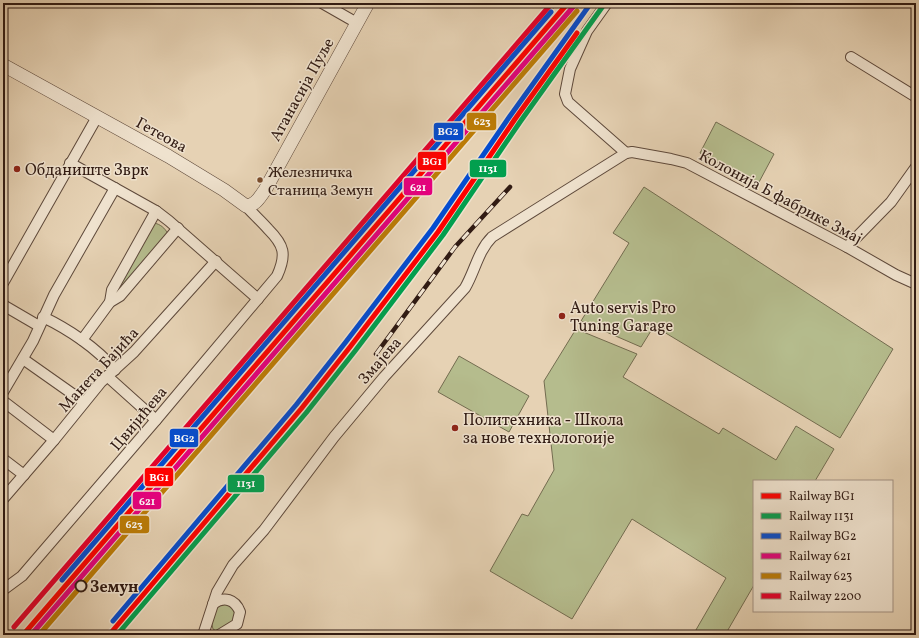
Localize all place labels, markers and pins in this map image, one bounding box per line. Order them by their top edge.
place label: Обданиште Зврк [25,160,149,182]
place label: Железничка Станица Земун [268,163,373,202]
marker: Обданиште Зврк [12,164,22,174]
marker: Железничка Станица Земун [255,175,265,185]
place label: Auto servis Pro Tuning Garage [570,298,676,338]
marker: Auto servis Pro Tuning Garage [557,311,567,321]
place label: Политехника - Школа за нове технологоије [463,410,624,450]
marker: Политехника - Школа за нове технологоије [450,423,460,433]
place label: Земун [90,577,139,599]
marker: Земун [74,579,88,593]

